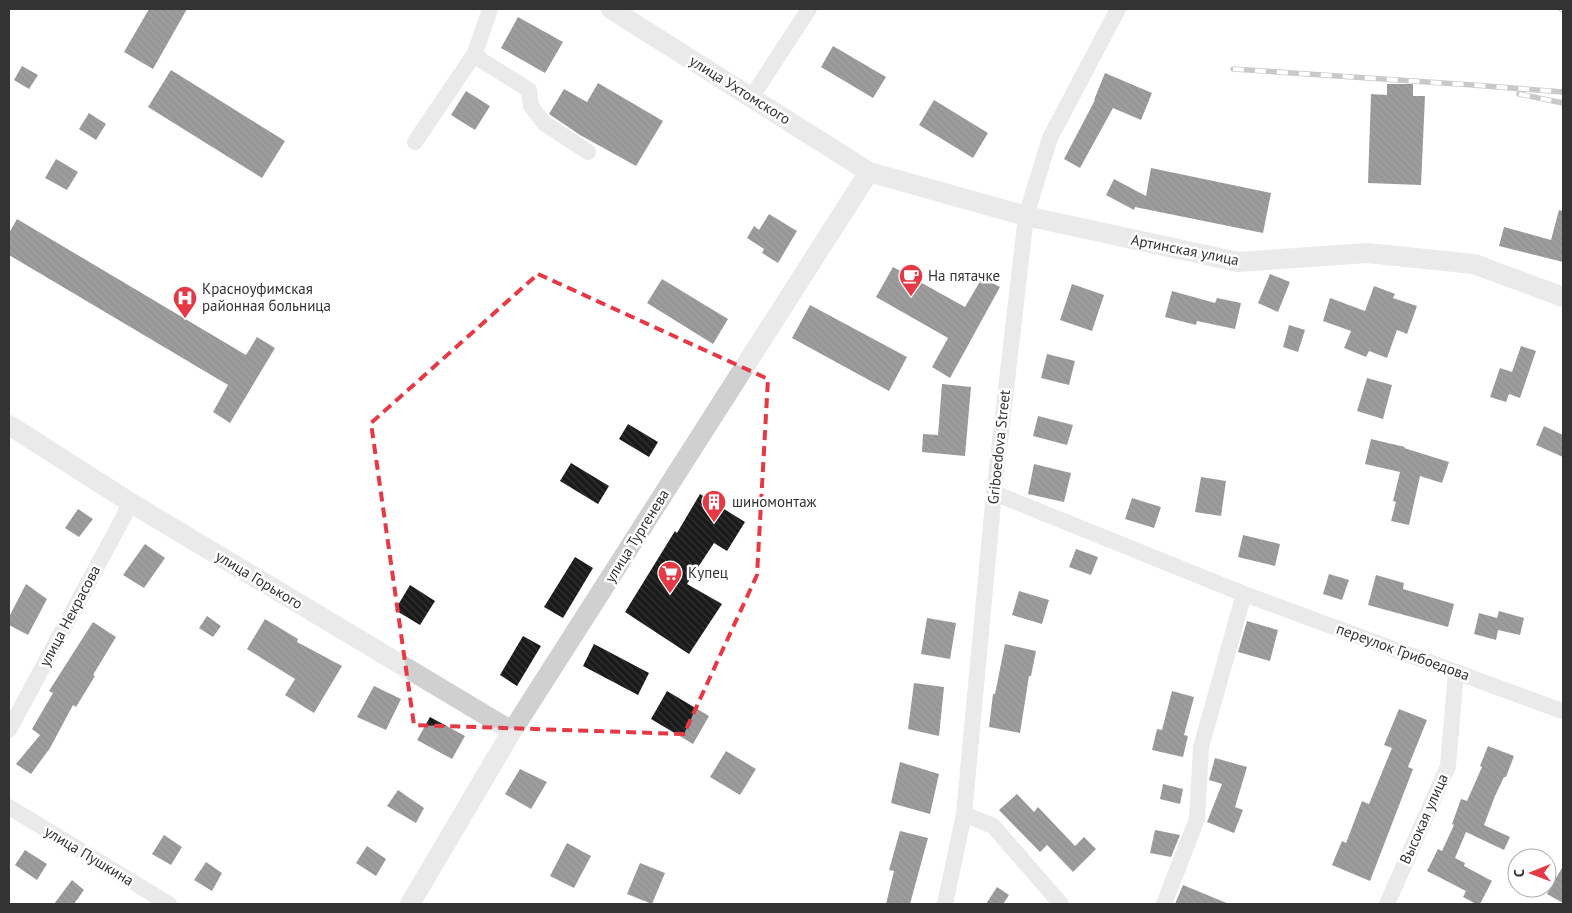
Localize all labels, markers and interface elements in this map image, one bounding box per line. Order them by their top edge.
street label: улица Ухтомского [686,51,794,128]
street label: Артинская улица [1129,230,1241,269]
cafe icon: На пятачке [898,263,924,297]
place label: На пятачке [928,266,1000,285]
place label: Красноуфимская районная больница [202,279,331,315]
hospital icon: Красноуфимская районная больница [172,285,198,319]
street label: Griboedova Street [983,389,1014,505]
street label: улица Тургенева [600,485,673,586]
building icon: шиномонтаж [701,489,727,523]
place label: шиномонтаж [732,492,817,511]
street label: улица Горького [212,546,306,613]
supermarket icon: Купец [657,560,683,594]
street label: улица Некрасова [35,562,104,670]
place label: Купец [688,563,728,582]
street label: переулок Грибоедова [1334,619,1472,684]
street label: Высокая улица [1395,771,1452,867]
street label: улица Пушкина [41,821,137,890]
north arrow [1507,848,1557,898]
text: С [1510,869,1528,877]

